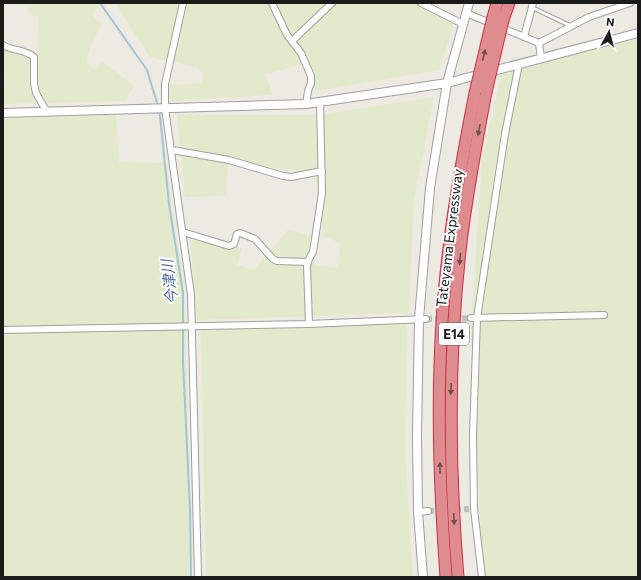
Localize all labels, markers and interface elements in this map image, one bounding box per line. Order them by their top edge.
north arrow [589,12,629,52]
text: N [605,15,615,29]
one-way arrow [481,49,487,61]
one-way arrow [476,124,482,137]
street label: Tateyama Expressway [432,168,466,308]
one-way arrow [456,253,463,265]
water label: 今津川 [157,257,181,305]
road number: E14 [439,323,469,345]
one-way arrow [448,383,455,395]
one-way arrow [437,461,443,474]
one-way arrow [450,513,457,525]

